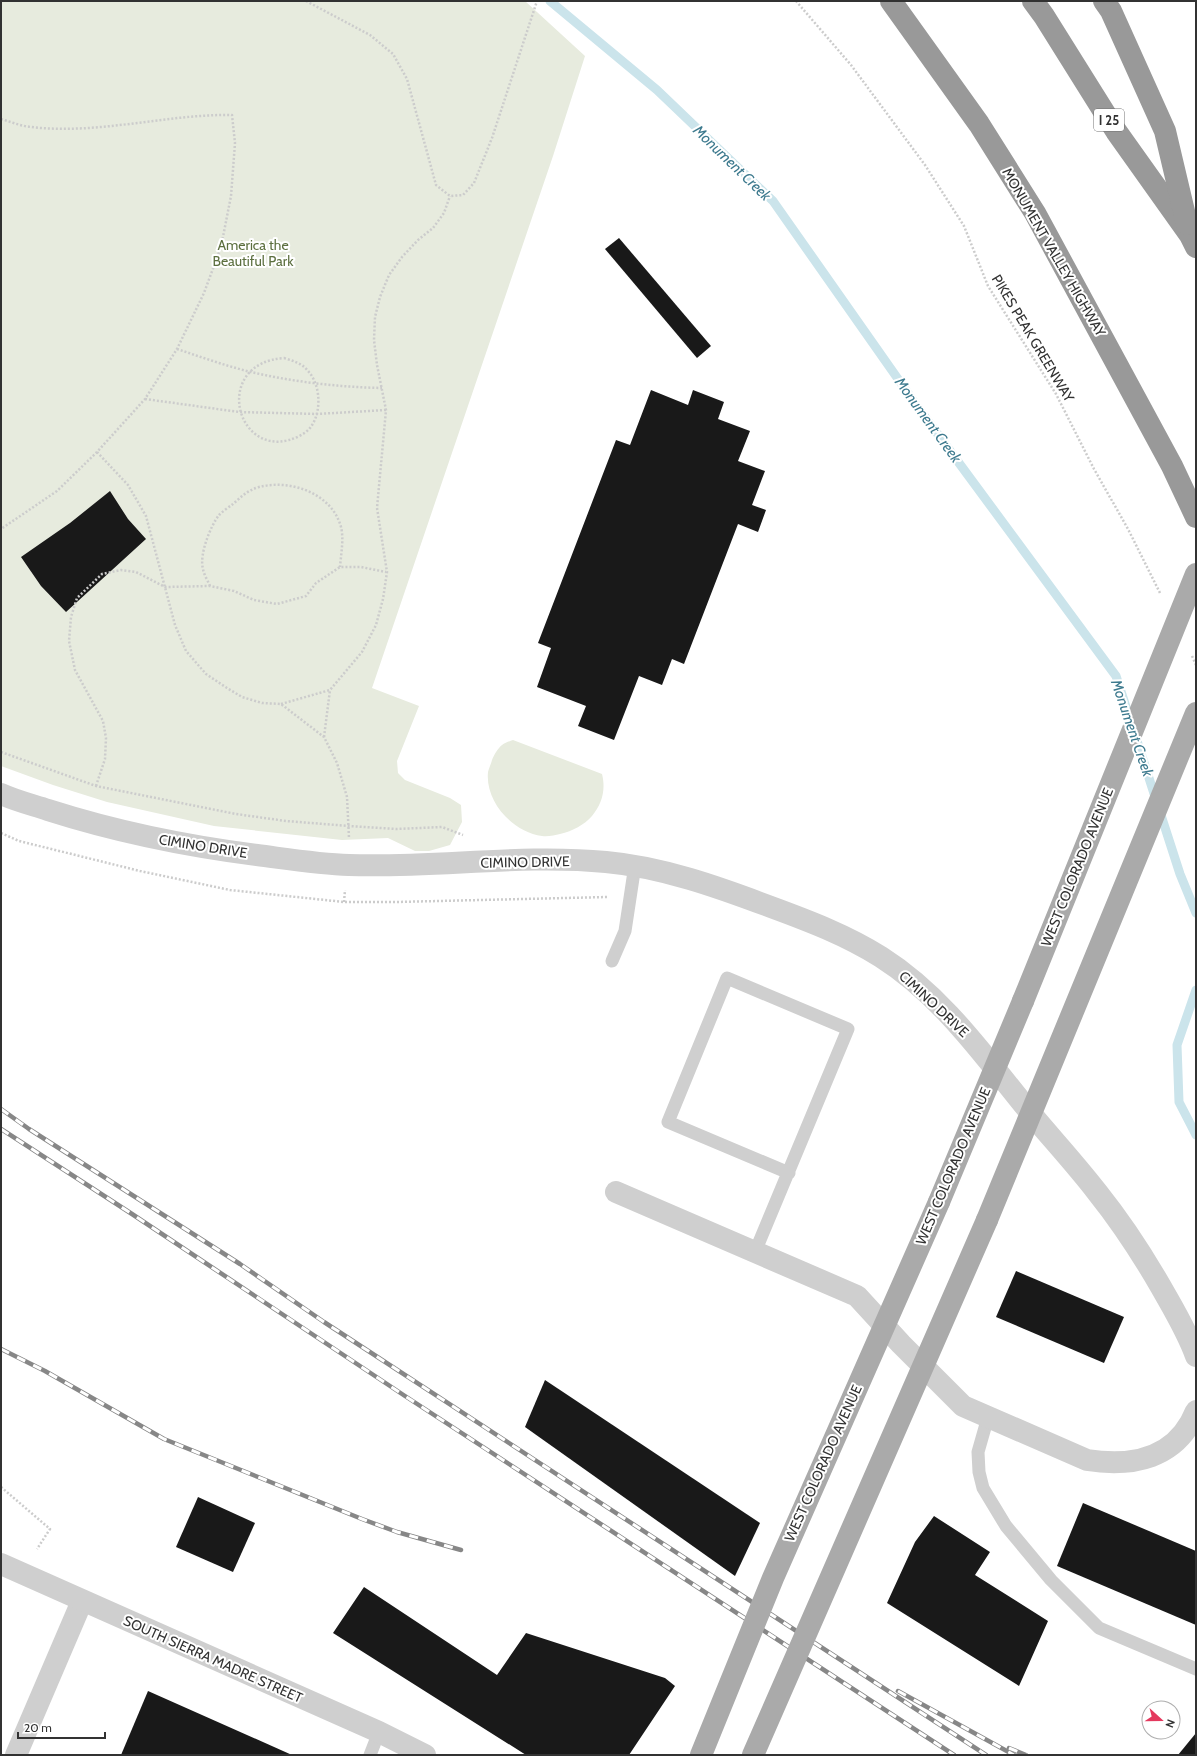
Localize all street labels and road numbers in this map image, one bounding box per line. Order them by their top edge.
road number: I 25 [1094,109,1124,131]
street label: MONUMENT VALLEY HIGHWAY [998,164,1110,341]
street label: PIKES PEAK GREENWAY [988,271,1079,406]
street label: WEST COLORADO AVENUE [1037,785,1117,949]
street label: CIMINO DRIVE [158,830,249,862]
street label: CIMINO DRIVE [480,852,570,872]
street label: CIMINO DRIVE [895,967,973,1041]
street label: WEST COLORADO AVENUE [912,1084,995,1248]
street label: WEST COLORADO AVENUE [780,1382,866,1544]
street label: SOUTH SIERRA MADRE STREET [121,1611,306,1707]

